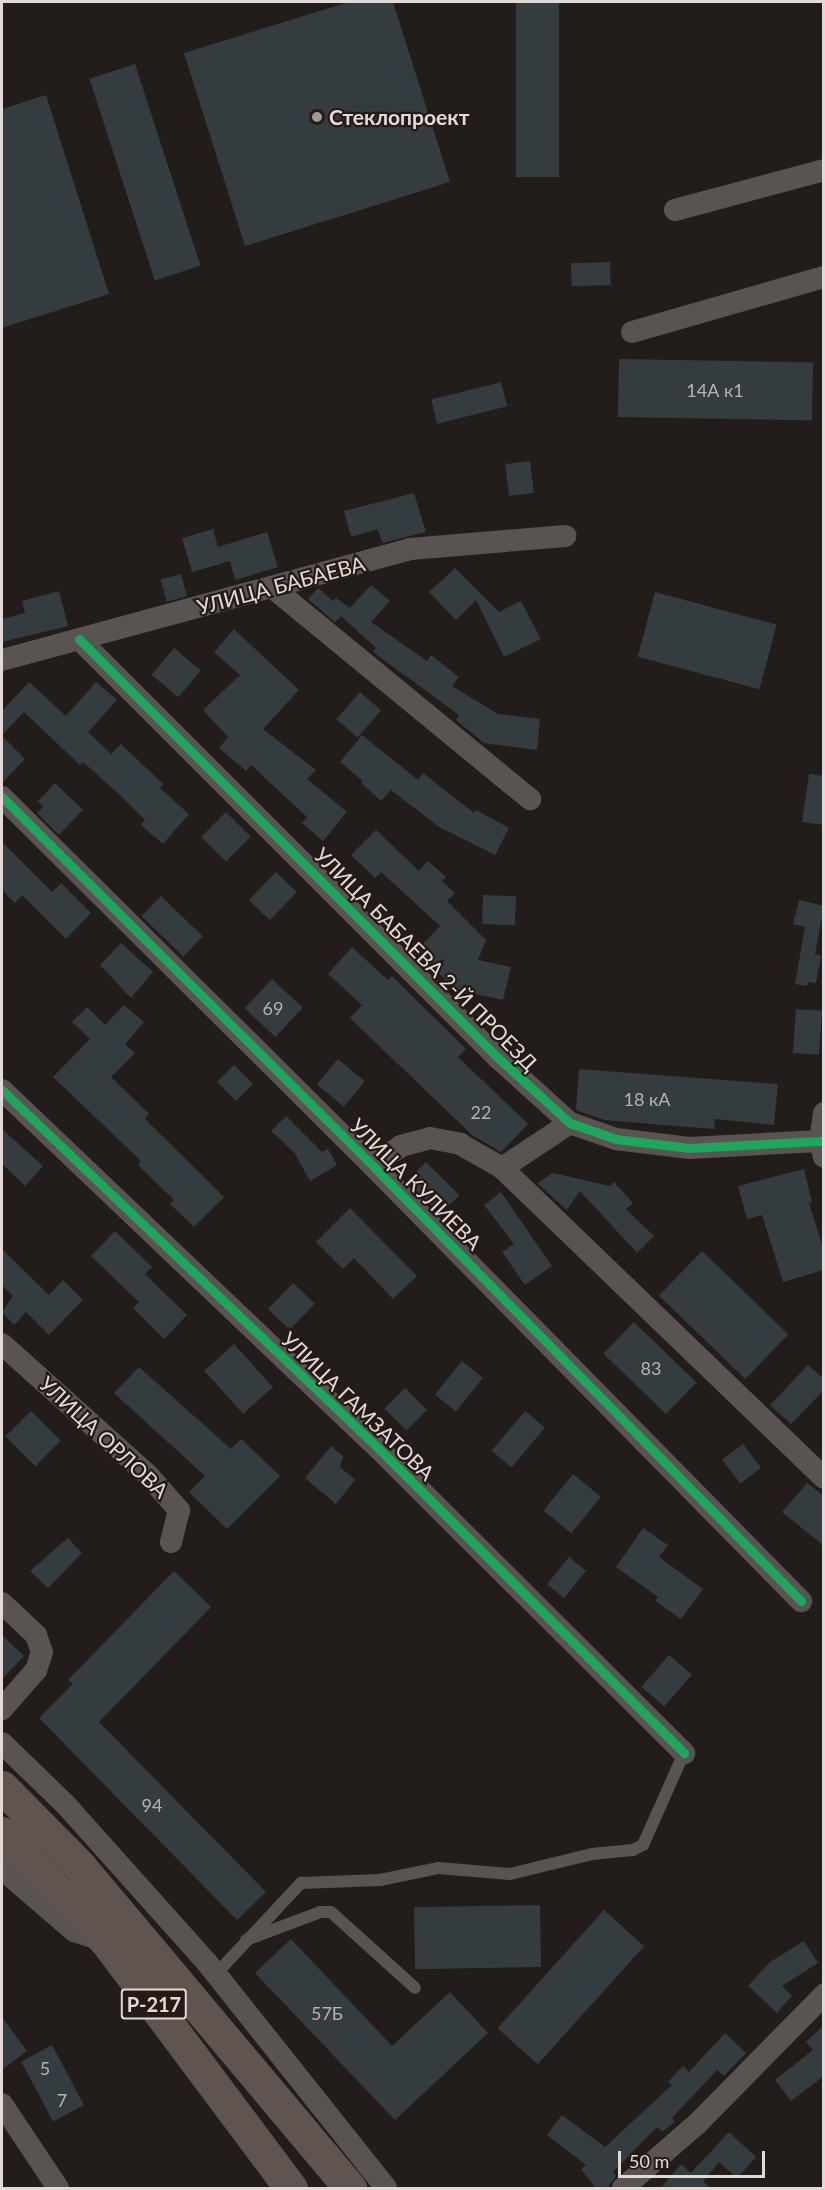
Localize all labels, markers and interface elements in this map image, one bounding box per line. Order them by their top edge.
place label: Стеклопроект [329,104,469,130]
marker: Стеклопроект [310,110,324,124]
house number: 14А к1 [686,379,744,401]
street label: УЛИЦА БАБАЕВА [194,550,368,620]
street label: УЛИЦА БАБАЕВА 2-Й ПРОЕЗД [309,842,543,1076]
house number: 69 [263,997,283,1019]
house number: 18 кА [624,1088,670,1110]
house number: 22 [471,1101,491,1123]
street label: УЛИЦА КУЛИЕВА [345,1113,487,1255]
street label: УЛИЦА ГАМЗАТОВА [276,1326,440,1486]
house number: 83 [641,1357,661,1379]
street label: УЛИЦА ОРЛОВА [34,1371,174,1503]
house number: 94 [142,1794,162,1816]
road number: Р-217 [120,1987,188,2021]
house number: 57Б [311,2002,343,2024]
house number: 5 [40,2057,50,2079]
house number: 7 [57,2089,67,2111]
scale bar [621,2139,768,2177]
text: 50 m [629,2150,669,2172]

